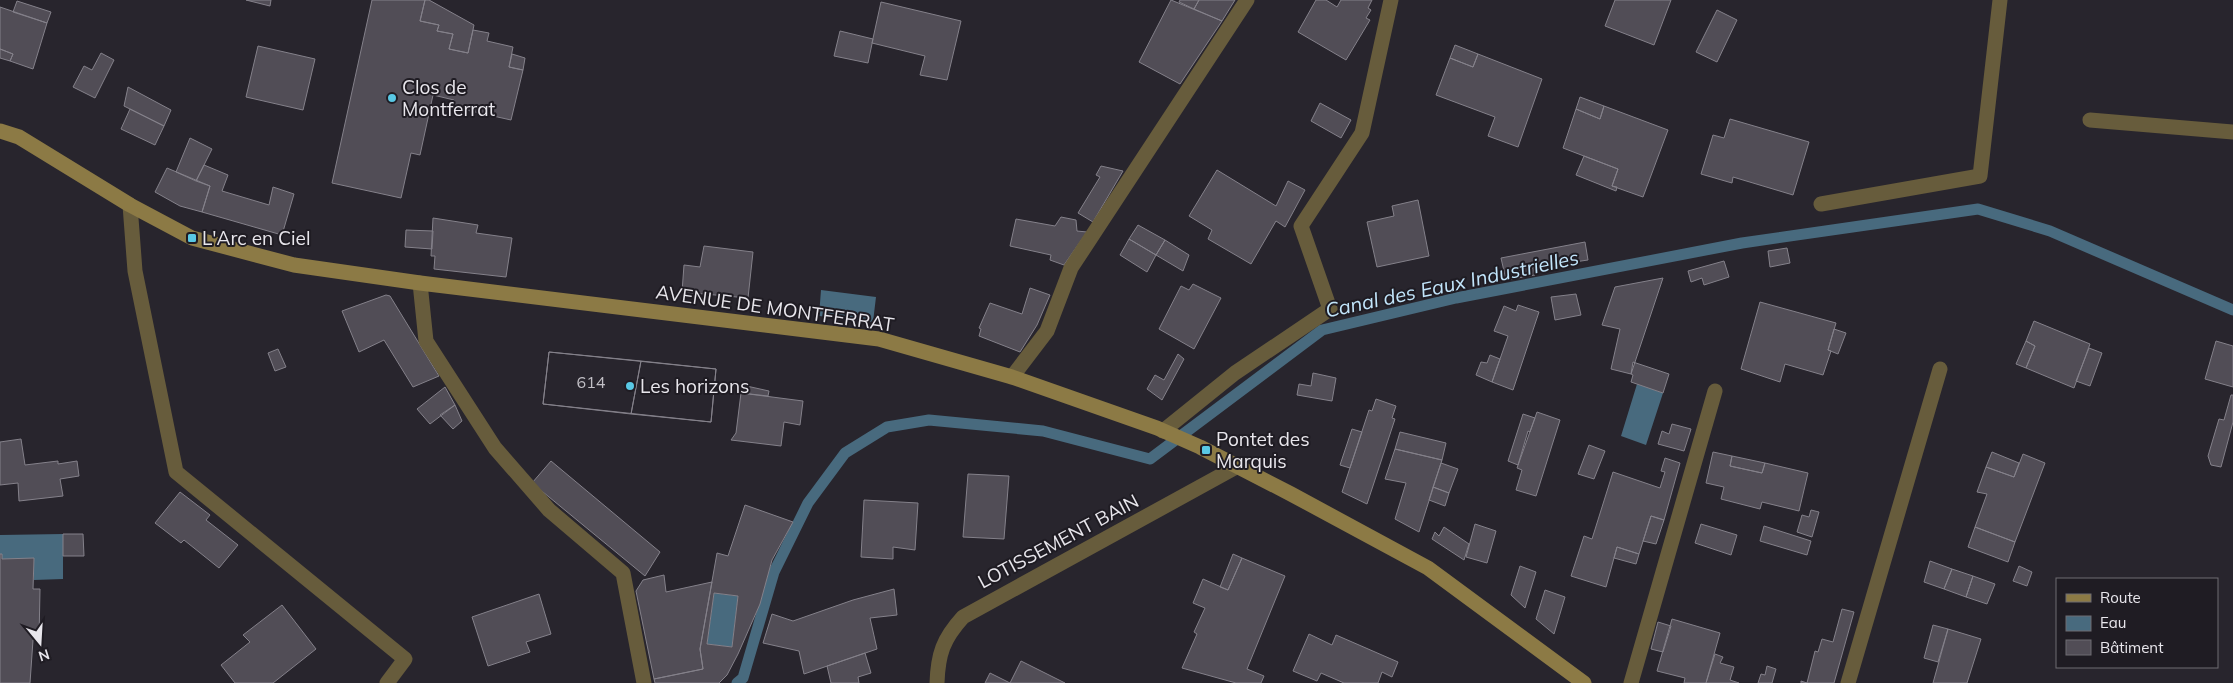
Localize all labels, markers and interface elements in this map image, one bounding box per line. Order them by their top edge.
place label: Clos de Montferrat [402,75,496,121]
marker: Clos de Montferrat [386,92,398,104]
place label: L'Arc en Ciel [202,226,310,250]
marker: L'Arc en Ciel [186,232,198,244]
water label: Canal des Eaux Industrielles [1323,244,1581,323]
street label: AVENUE DE MONTFERRAT [654,279,896,337]
house number: 614 [577,372,606,392]
place label: Les horizons [640,374,749,398]
marker: Les horizons [624,380,636,392]
place label: Pontet des Marquis [1216,427,1310,473]
marker: Pontet des Marquis [1200,444,1212,456]
street label: LOTISSEMENT BAIN [973,488,1143,594]
legend [2056,578,2218,668]
text: Route [2100,588,2141,607]
text: Eau [2100,613,2126,632]
north arrow [15,618,65,668]
text: Bâtiment [2100,638,2163,657]
text: N [36,645,52,666]

